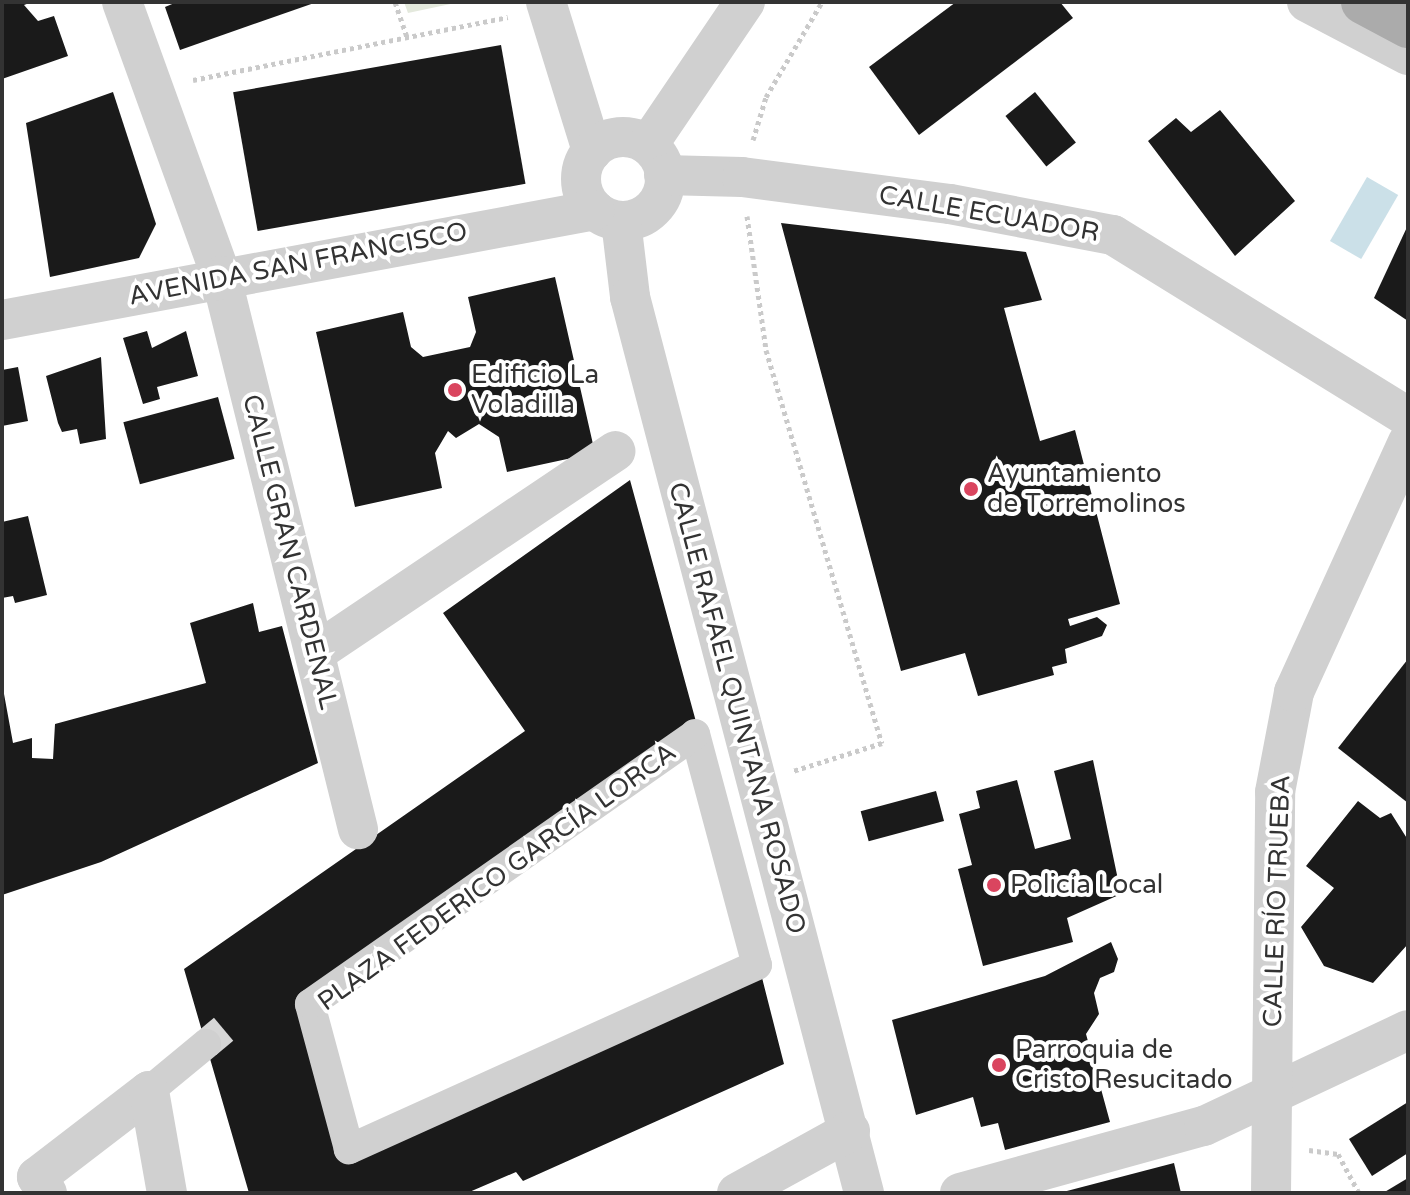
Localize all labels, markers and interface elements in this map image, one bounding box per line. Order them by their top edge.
street label: CALLE ECUADOR [876,179,1102,249]
street label: AVENIDA SAN FRANCISCO [126,216,470,312]
place label: Edificio La Voladilla [471,359,599,420]
marker: Edificio La Voladilla [446,381,464,399]
street label: CALLE GRAN CARDENAL [236,391,344,713]
place label: Ayuntamiento de Torremolinos [987,458,1186,520]
street label: CALLE RAFAEL QUINTANA ROSADO [662,479,812,937]
marker: Ayuntamiento de Torremolinos [962,480,980,498]
street label: PLAZA FEDERICO GARCÍA LORCA [312,736,682,1018]
street label: CALLE RÍO TRUEBA [1257,774,1297,1028]
place label: Policía Local [1010,869,1163,901]
marker: Policía Local [985,876,1003,894]
place label: Parroquia de Cristo Resucitado [1015,1034,1233,1096]
marker: Parroquia de Cristo Resucitado [990,1056,1008,1074]

